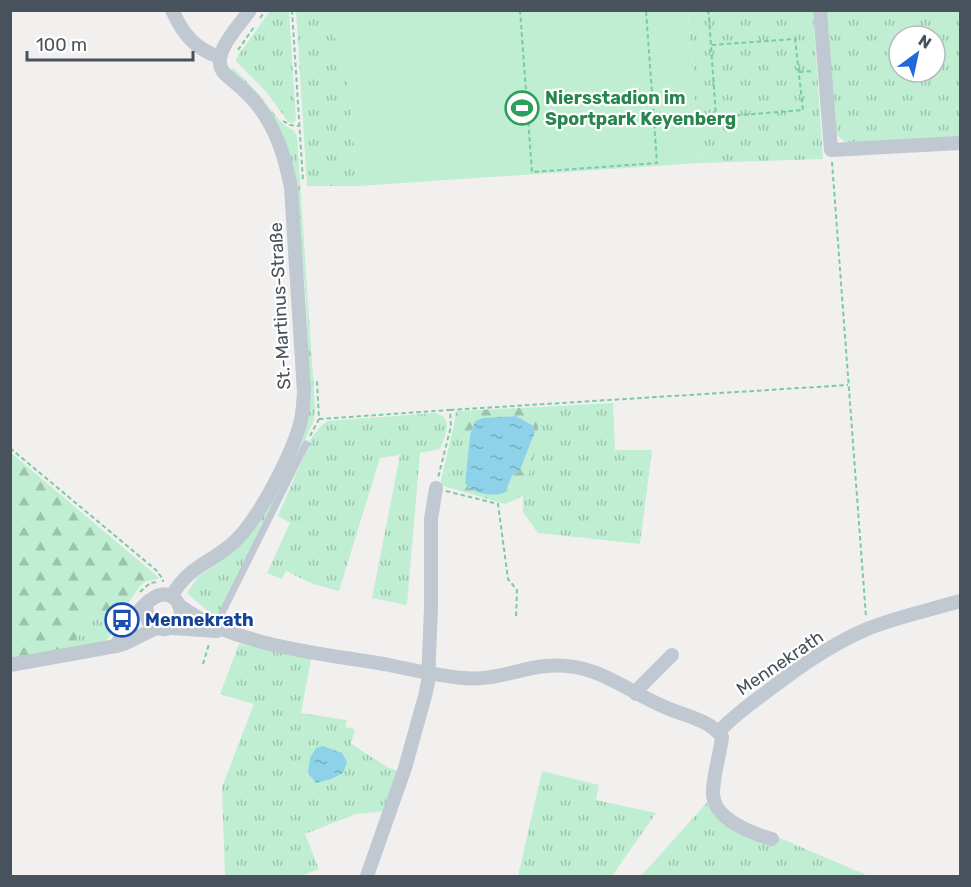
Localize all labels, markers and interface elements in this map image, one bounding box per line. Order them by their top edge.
scale bar [27,24,194,62]
north arrow [887,24,947,84]
text: N [915,31,935,53]
text: 100 m [36,34,87,56]
place label: Niersstadion im Sportpark Keyenberg [545,87,736,130]
sports icon: Niersstadion im Sportpark Keyenberg [504,90,540,126]
street label: St.-Martinus-Straße [265,222,295,390]
bus stop icon: Mennekrath [104,602,140,638]
place label: Mennekrath [145,609,254,631]
street label: Mennekrath [732,626,828,700]

